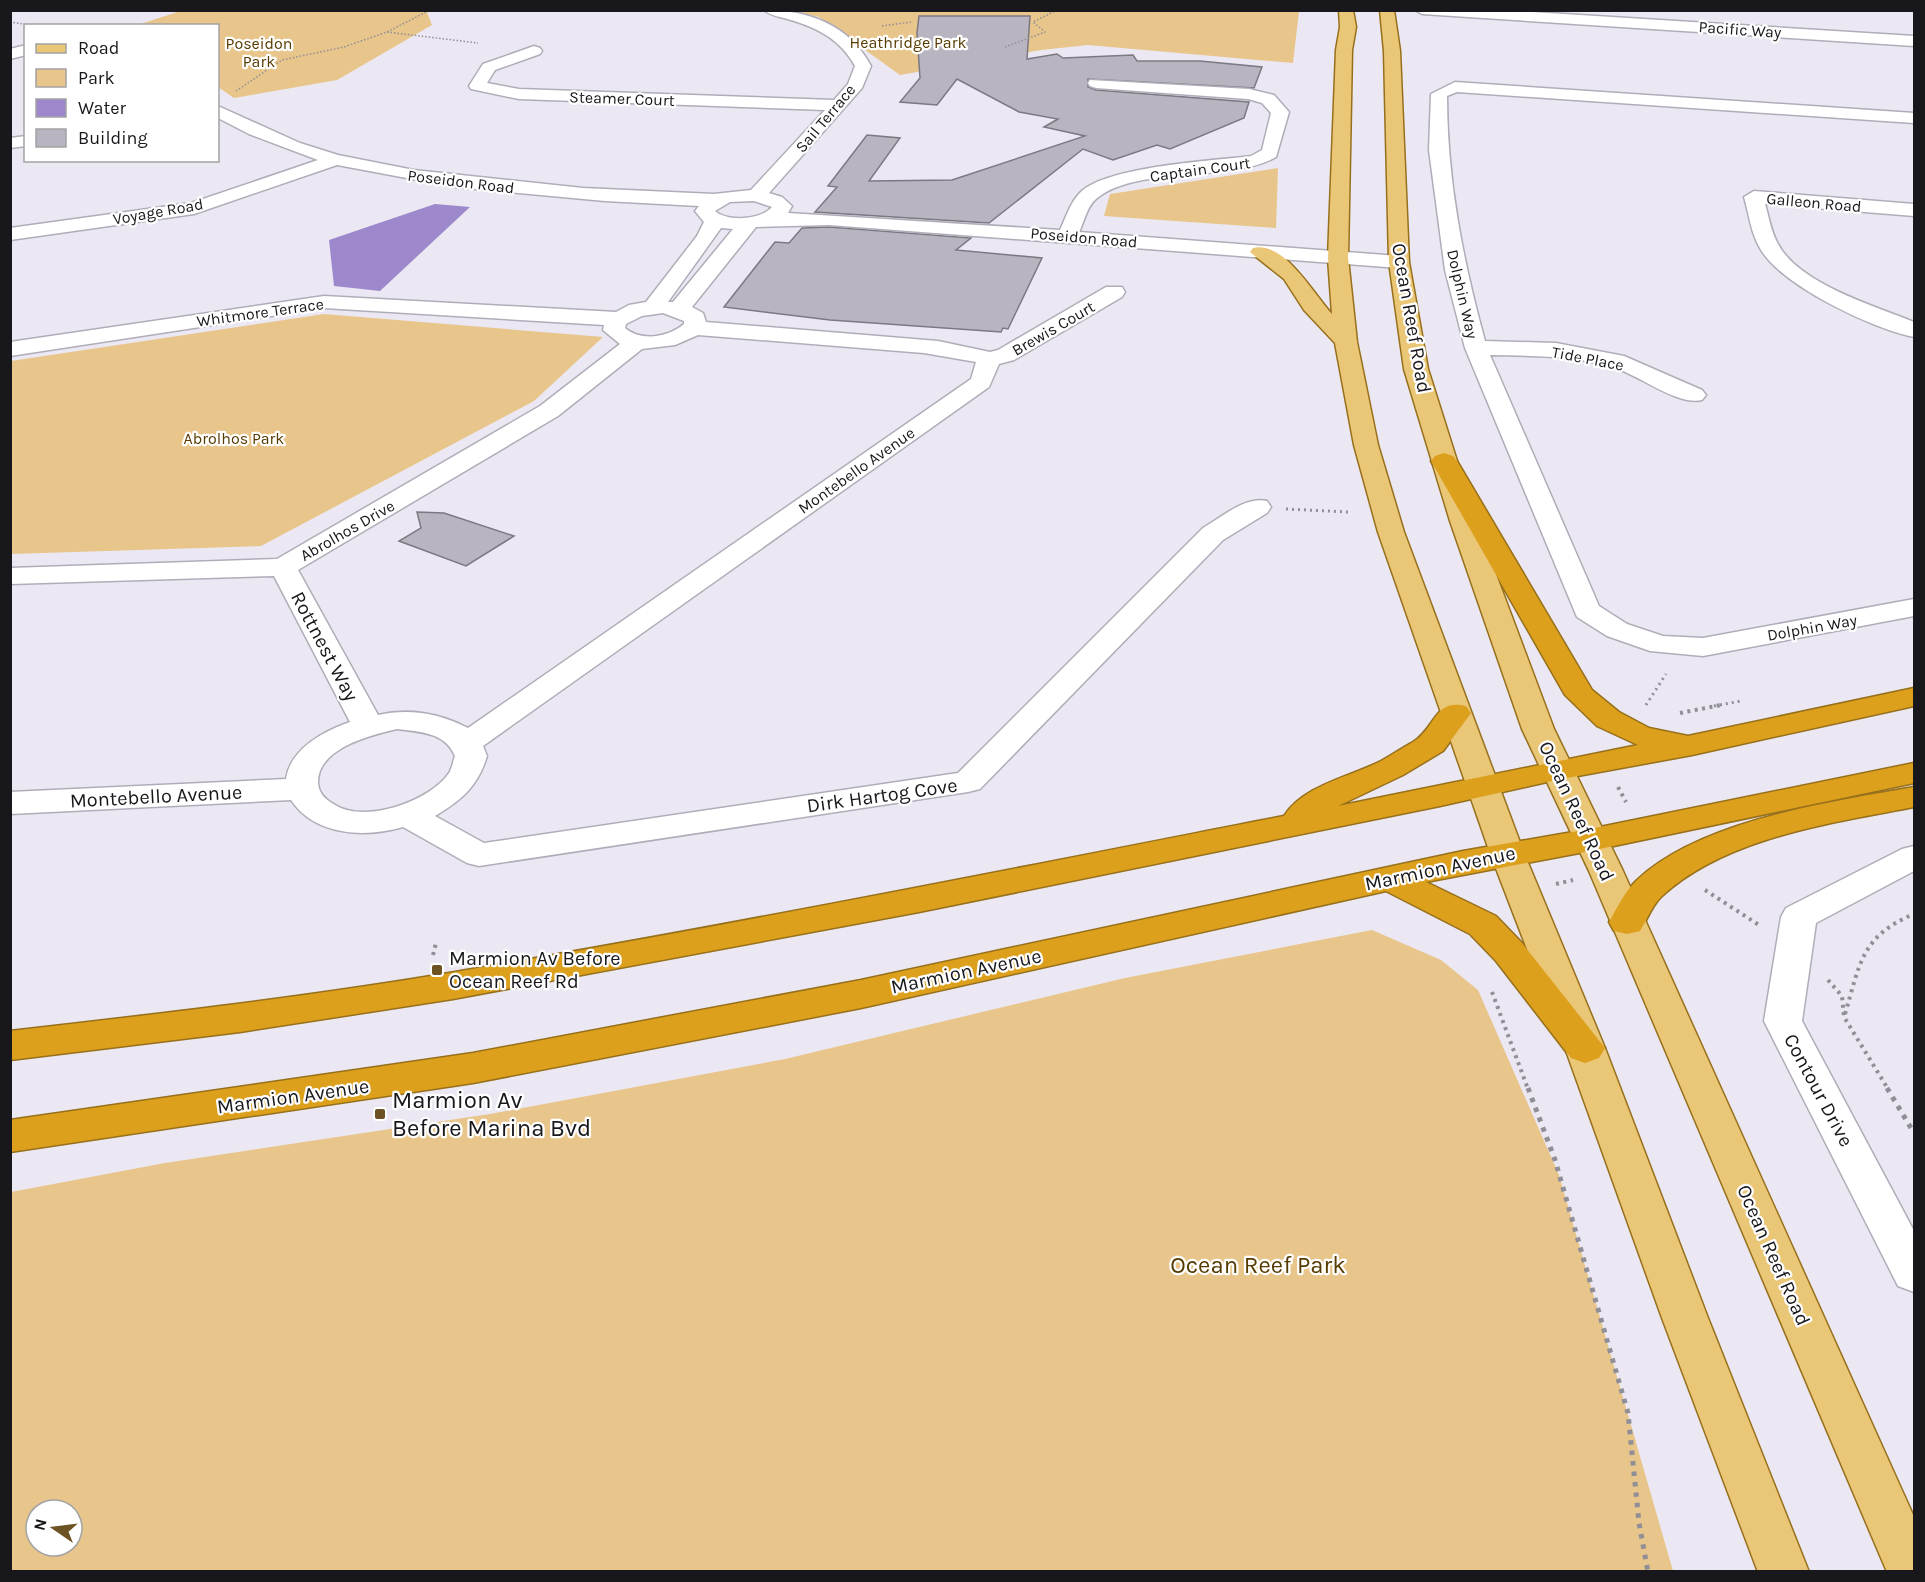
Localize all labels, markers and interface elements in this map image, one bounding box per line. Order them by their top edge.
street label: Pacific Way [1698,17,1783,42]
legend [24,24,219,162]
park label: Heathridge Park [850,33,966,52]
park label: Poseidon Park [226,34,292,71]
text: Road [78,37,119,59]
text: Park [78,67,115,89]
street label: Sail Terrace [791,80,859,156]
street label: Steamer Court [569,87,675,110]
text: Water [78,97,126,119]
text: Building [78,127,148,149]
street label: Captain Court [1149,153,1251,186]
street label: Poseidon Road [406,166,515,197]
street label: Galleon Road [1766,189,1862,216]
street label: Voyage Road [111,194,205,229]
street label: Poseidon Road [1030,223,1138,252]
street label: Ocean Reef Road [1387,241,1436,395]
street label: Dolphin Way [1443,248,1482,341]
street label: Whitmore Terrace [195,294,325,331]
street label: Brewis Court [1008,297,1098,360]
street label: Tide Place [1550,342,1625,375]
street label: Montebello Avenue [794,423,918,518]
park label: Abrolhos Park [184,429,284,448]
street label: Abrolhos Drive [297,496,398,565]
street label: Rottnest Way [286,587,363,705]
street label: Dolphin Way [1766,610,1859,645]
street label: Ocean Reef Road [1534,738,1619,885]
street label: Dirk Hartog Cove [805,774,959,817]
street label: Montebello Avenue [69,780,243,812]
street label: Marmion Avenue [1363,841,1518,896]
street label: Marmion Avenue [889,944,1044,999]
place label: Marmion Av Before Ocean Reef Rd [449,947,620,993]
marker: Marmion Av Before Ocean Reef Rd [430,963,444,977]
street label: Contour Drive [1779,1030,1858,1151]
street label: Marmion Avenue [216,1074,371,1119]
place label: Marmion Av Before Marina Bvd [392,1086,591,1142]
marker: Marmion Av Before Marina Bvd [373,1107,387,1121]
street label: Ocean Reef Road [1732,1181,1815,1329]
park label: Ocean Reef Park [1170,1251,1346,1279]
north arrow [24,1498,84,1558]
text: N [29,1517,51,1532]

